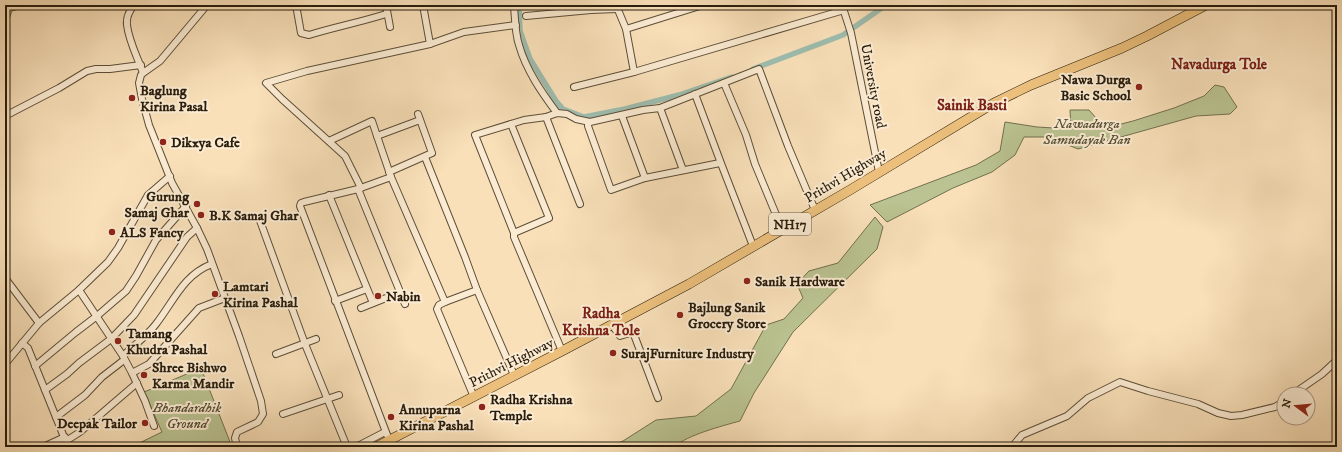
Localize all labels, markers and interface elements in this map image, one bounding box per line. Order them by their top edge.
street label: University road [856,42,890,130]
district label: Navadurga Tole [1171,55,1268,74]
place label: Nawa Durga Basic School [1060,71,1132,105]
place label: Baglung Kirina Pasal [140,82,208,116]
marker: Nawa Durga Basic School [1134,82,1144,92]
marker: Baglung Kirina Pasal [127,93,137,103]
district label: Sainik Basti [937,96,1007,115]
park label: Nawadurga Samudayak Ban [1042,115,1131,149]
place label: Dikxya Cafe [171,134,240,152]
marker: Dikxya Cafe [158,137,168,147]
street label: Prithvi Highway [801,144,890,207]
place label: Gurung Samaj Ghar [125,188,190,222]
marker: Gurung Samaj Ghar [192,199,202,209]
place label: B.K Samaj Ghar [209,207,299,225]
marker: B.K Samaj Ghar [196,210,206,220]
road number: NH17 [769,213,811,235]
place label: ALS Fancy [119,224,184,242]
marker: ALS Fancy [107,227,117,237]
place label: Sanik Hardware [755,273,845,291]
marker: Sanik Hardware [742,276,752,286]
place label: Lamtari Kirina Pashal [223,278,299,312]
place label: Nabin [386,288,421,306]
marker: Lamtari Kirina Pashal [210,289,220,299]
marker: Nabin [373,291,383,301]
place label: Bajlung Sanik Grocery Store [688,299,766,333]
district label: Radha Krishna Tole [562,304,641,340]
marker: Bajlung Sanik Grocery Store [675,310,685,320]
place label: Tamang Khudra Pashal [125,325,208,359]
street label: Prithvi Highway [466,334,557,392]
marker: Tamang Khudra Pashal [113,336,123,346]
place label: SurajFurniture Industry [621,345,754,363]
marker: SurajFurniture Industry [608,348,618,358]
place label: Shree Bishwo Karma Mandir [152,359,235,393]
marker: Shree Bishwo Karma Mandir [139,370,149,380]
north arrow [1276,386,1316,426]
place label: Radha Krishna Temple [489,391,574,425]
text: N [1279,397,1295,410]
park label: Bhandardhik Ground [152,399,221,433]
place label: Annuparna Kirina Pashal [398,401,475,435]
marker: Radha Krishna Temple [477,402,487,412]
marker: Annuparna Kirina Pashal [386,412,396,422]
place label: Deepak Tailor [57,415,138,433]
marker: Deepak Tailor [140,418,150,428]

